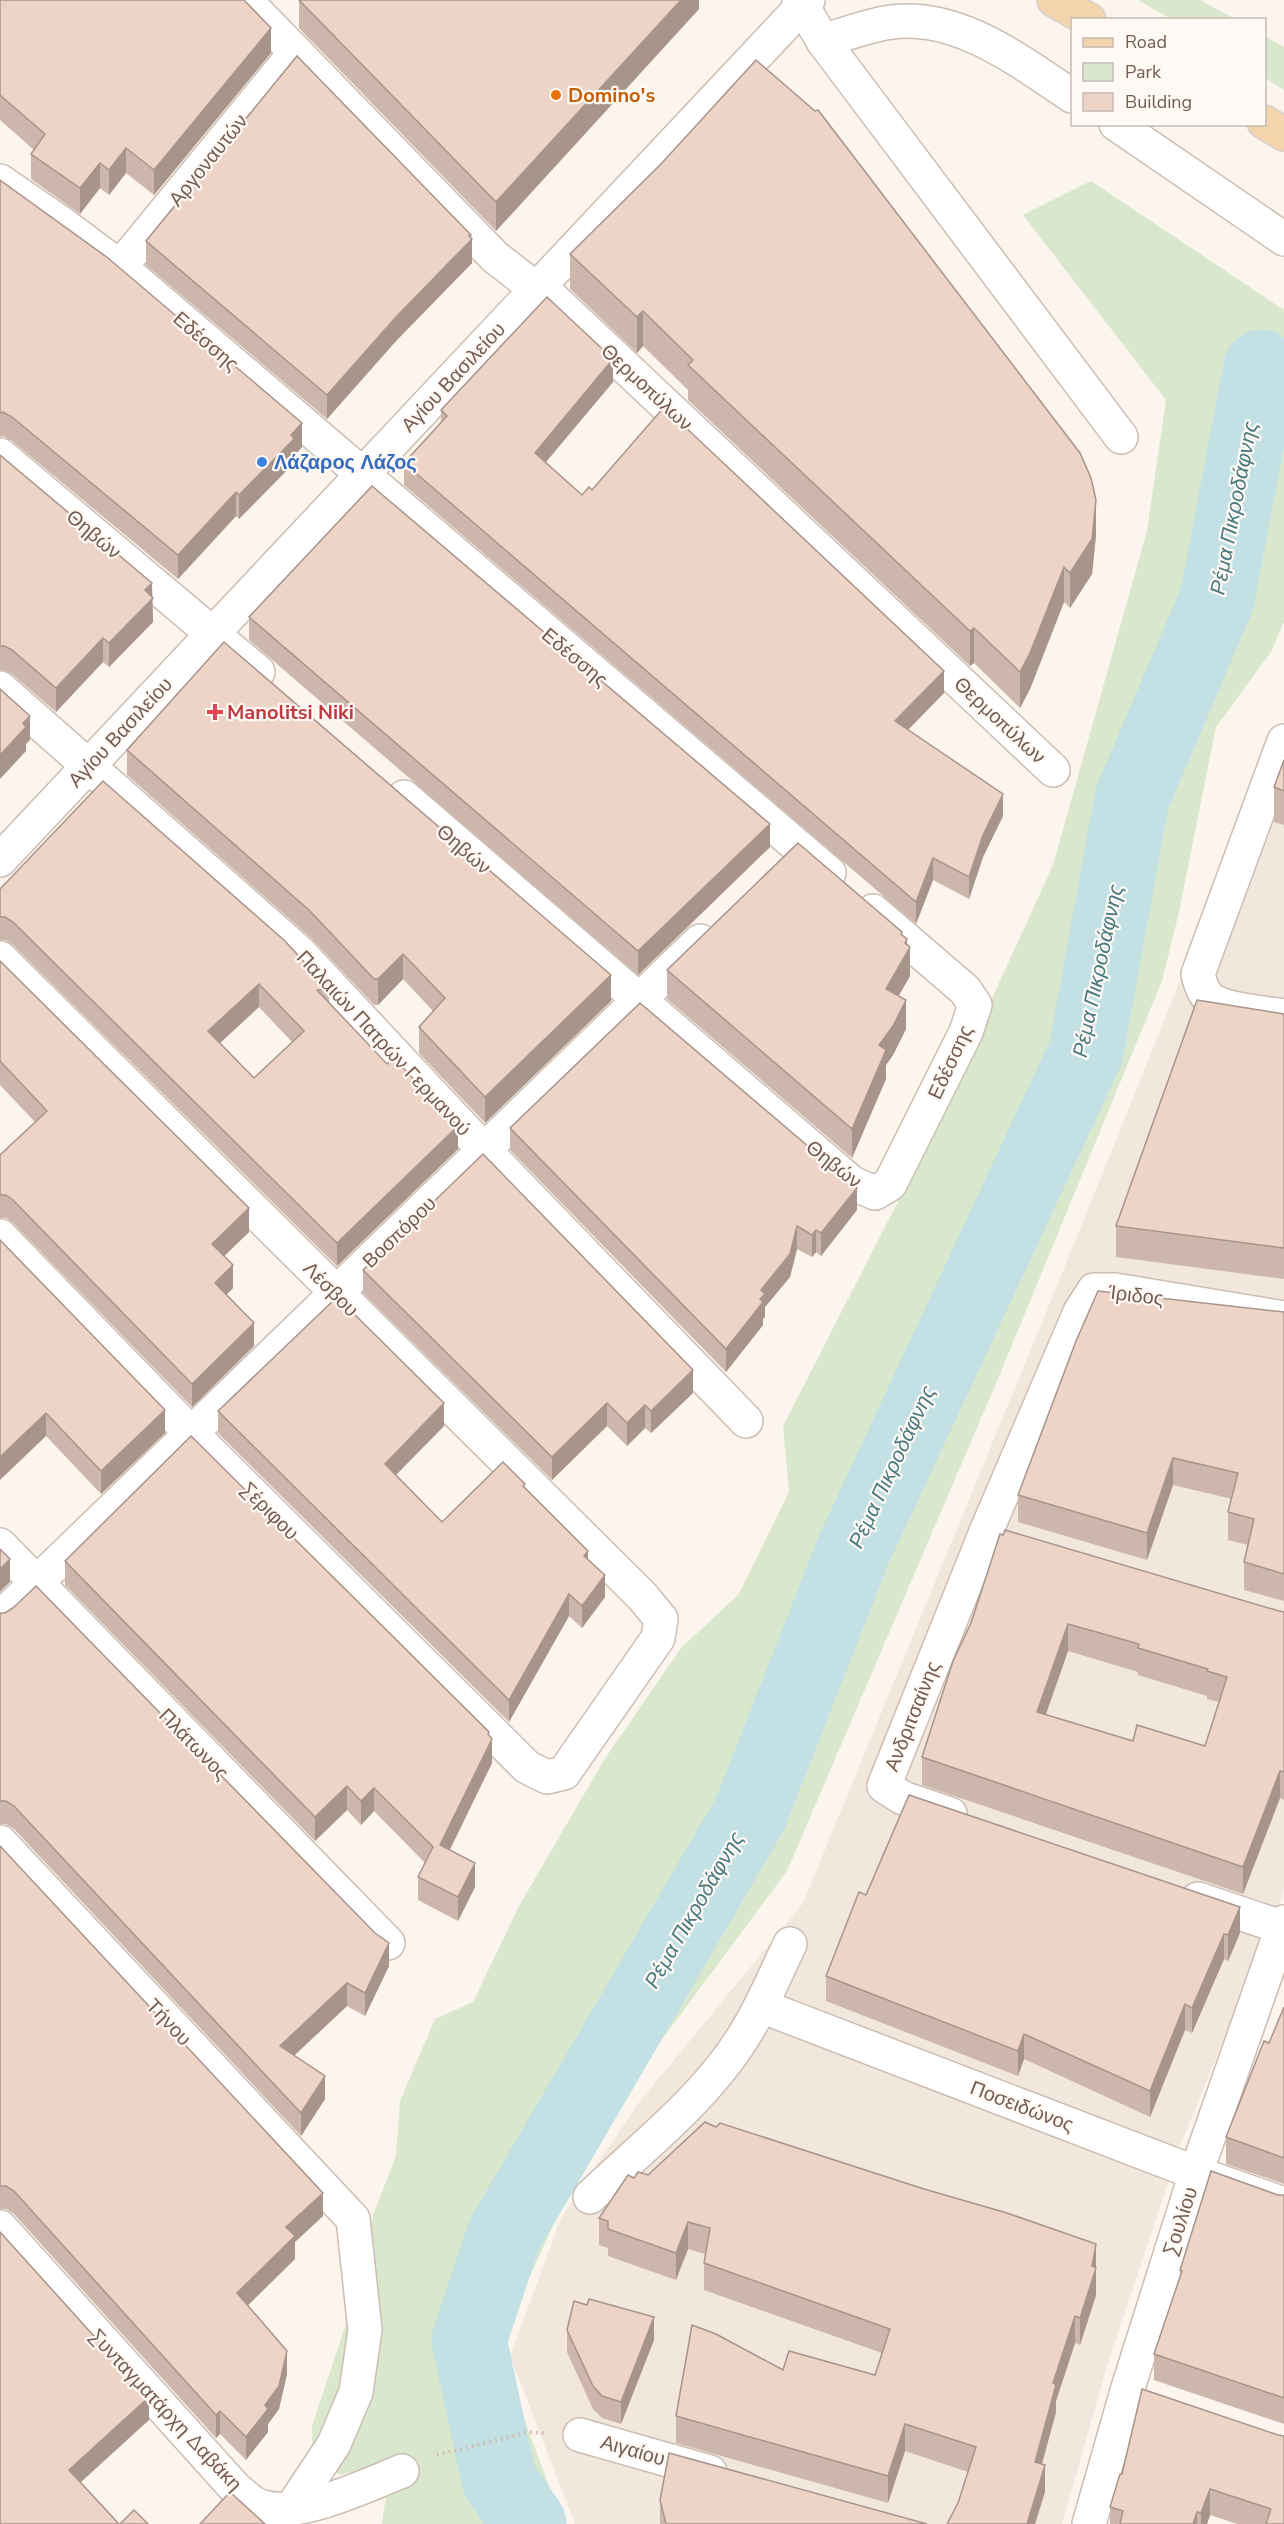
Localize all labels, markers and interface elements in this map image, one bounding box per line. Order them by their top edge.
legend [1071,18,1266,126]
text: Road [1125,30,1167,54]
text: Park [1125,60,1162,84]
place label: Domino's [568,82,655,109]
marker: Domino's [549,88,563,102]
text: Building [1125,90,1192,114]
street label: Αργοναυτών [163,108,254,212]
street label: Εδέσσης [167,305,245,378]
street label: Αγίου Βασιλείου [395,316,512,438]
street label: Θερμοπύλων [595,338,698,437]
water label: Ρέμα Πικροδάφνης [1203,418,1265,597]
place label: Λάζαρος Λάζος [274,449,417,476]
marker: Λάζαρος Λάζος [255,455,269,469]
street label: Θηβών [61,504,127,565]
street label: Εδέσσης [536,622,614,693]
street label: Αγίου Βασιλείου [62,671,179,793]
street label: Θερμοπύλων [948,671,1051,770]
place label: Manolitsi Niki [227,699,354,726]
marker: Manolitsi Niki [208,705,222,719]
street label: Θηβών [431,818,497,880]
water label: Ρέμα Πικροδάφνης [1066,881,1130,1060]
street label: Παλαιών Πατρών Γερμανού [290,945,477,1142]
street label: Εδέσσης [922,1020,979,1104]
street label: Θηβών [800,1134,867,1195]
street label: Βοσπόρου [356,1190,442,1274]
street label: Λέσβου [297,1256,364,1323]
street label: Ίριδος [1106,1279,1165,1312]
water label: Ρέμα Πικροδάφνης [842,1381,942,1553]
street label: Σέριφου [235,1476,305,1546]
street label: Ανδριτσαίνης [878,1657,947,1775]
street label: Πλάτωνος [153,1703,235,1786]
water label: Ρέμα Πικροδάφνης [638,1826,751,1993]
street label: Τήνου [140,1993,197,2052]
street label: Ποσειδώνος [966,2074,1078,2139]
street label: Σουλίου [1157,2183,1204,2259]
street label: Συνταγματάρχη Δαβάκη [83,2323,248,2497]
street label: Αιγαίου [597,2428,668,2473]

